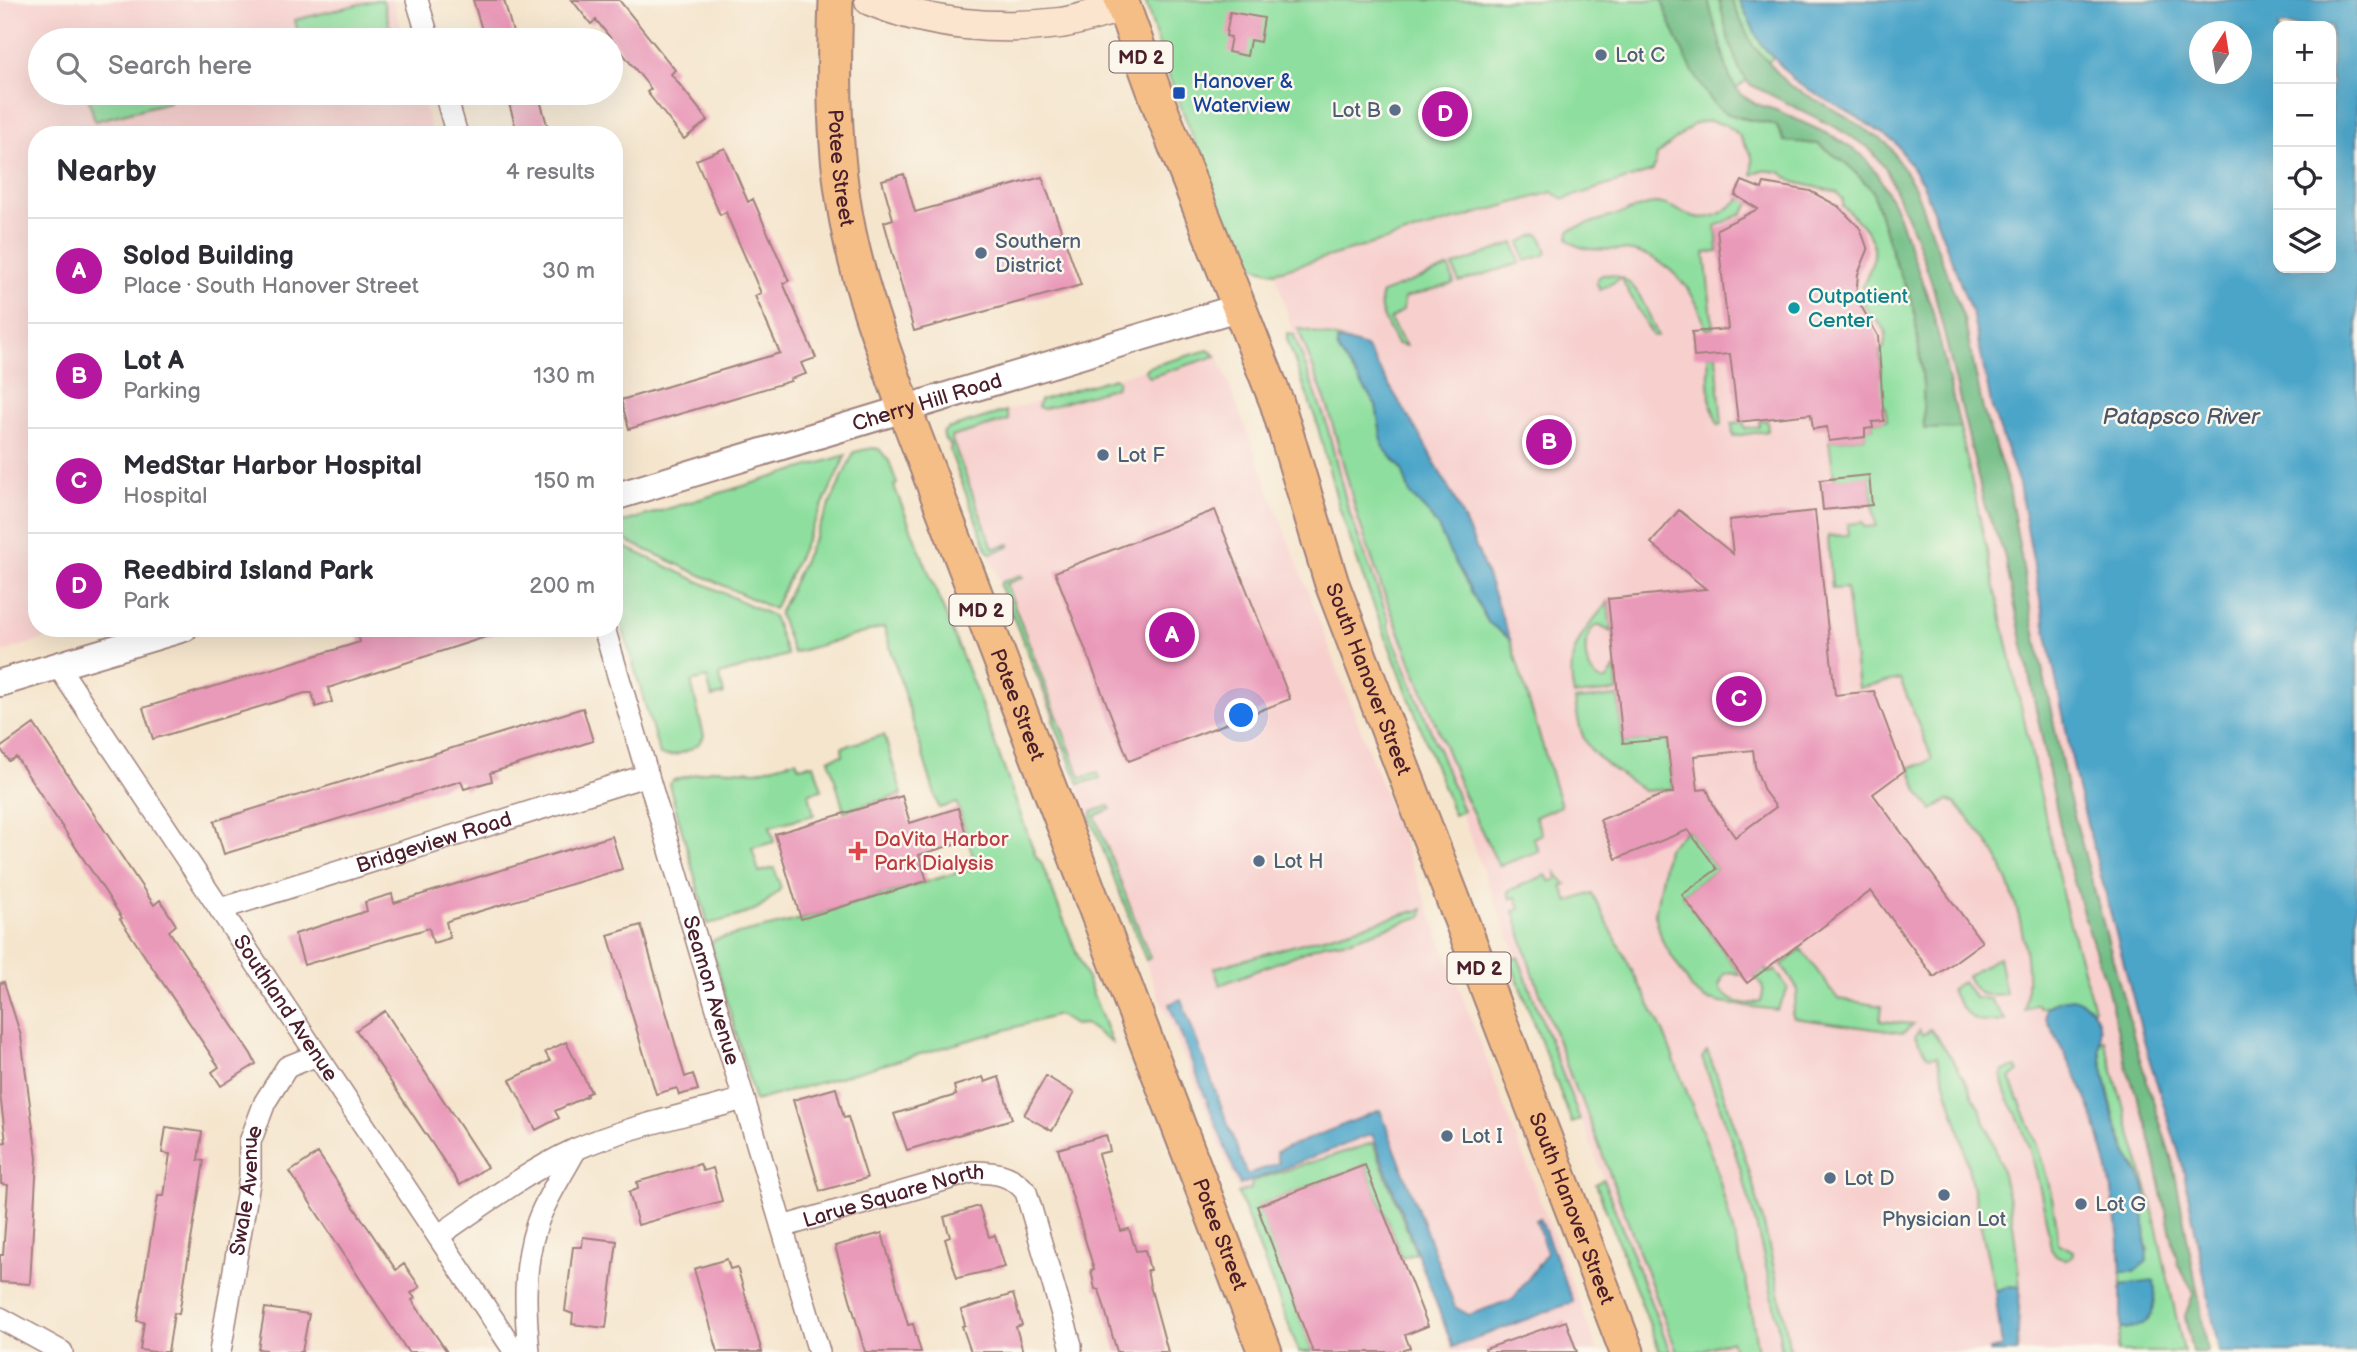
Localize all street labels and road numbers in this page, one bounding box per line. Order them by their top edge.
road number: MD 2 [1110,41,1172,72]
street label: Potee Street [822,109,860,229]
street label: Cherry Hill Road [849,368,1005,437]
street label: South Hanover Street [1320,580,1416,779]
road number: MD 2 [950,594,1012,625]
street label: Potee Street [984,645,1050,765]
street label: Bridgeview Road [353,806,515,879]
street label: Seamon Avenue [677,913,745,1068]
street label: Southland Avenue [228,930,343,1086]
road number: MD 2 [1448,952,1510,984]
street label: South Hanover Street [1523,1109,1620,1308]
street label: Swale Avenue [225,1122,268,1257]
street label: Larue Square North [800,1160,985,1233]
street label: Potee Street [1187,1175,1252,1294]

